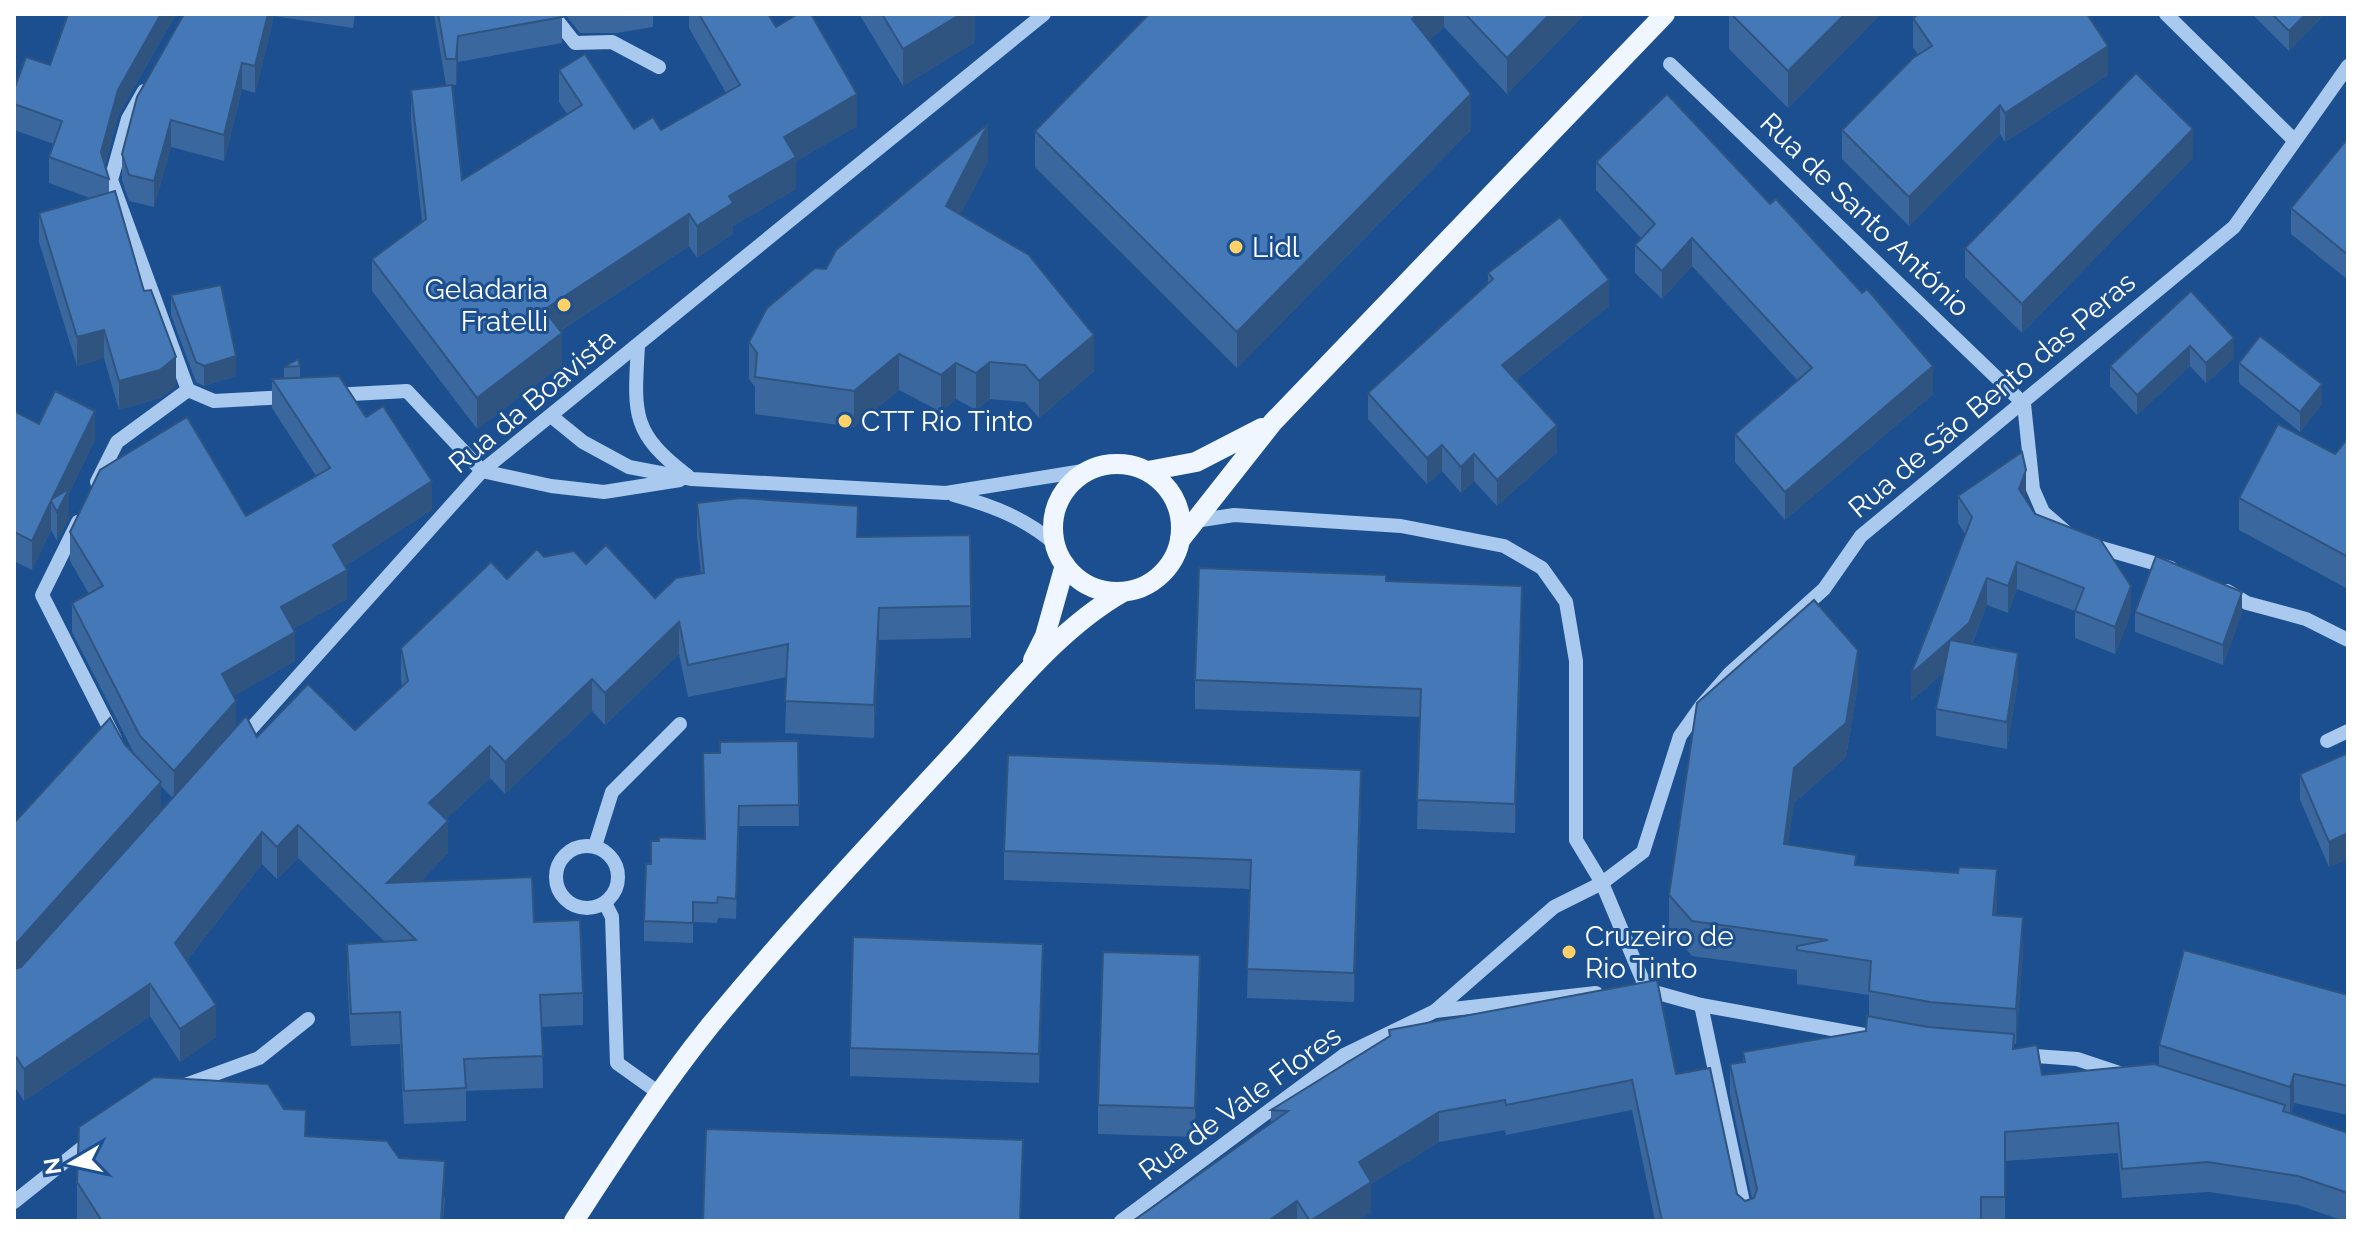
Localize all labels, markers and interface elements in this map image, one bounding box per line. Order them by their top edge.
street label: Rua de Santo António [1753,106,1977,324]
place label: Lidl [1252,231,1300,264]
marker: Lidl [1227,238,1245,256]
street label: Rua de São Bento das Peras [1842,265,2142,525]
place label: Geladaria Fratelli [425,273,548,338]
marker: Geladaria Fratelli [555,296,573,314]
street label: Rua da Boavista [442,322,622,480]
place label: CTT Rio Tinto [861,405,1033,438]
marker: CTT Rio Tinto [836,412,854,430]
place label: Cruzeiro de Rio Tinto [1585,920,1734,985]
marker: Cruzeiro de Rio Tinto [1560,943,1578,961]
street label: Rua de Vale Flores [1133,1019,1347,1187]
north arrow [32,1123,112,1203]
text: N [38,1156,66,1176]

